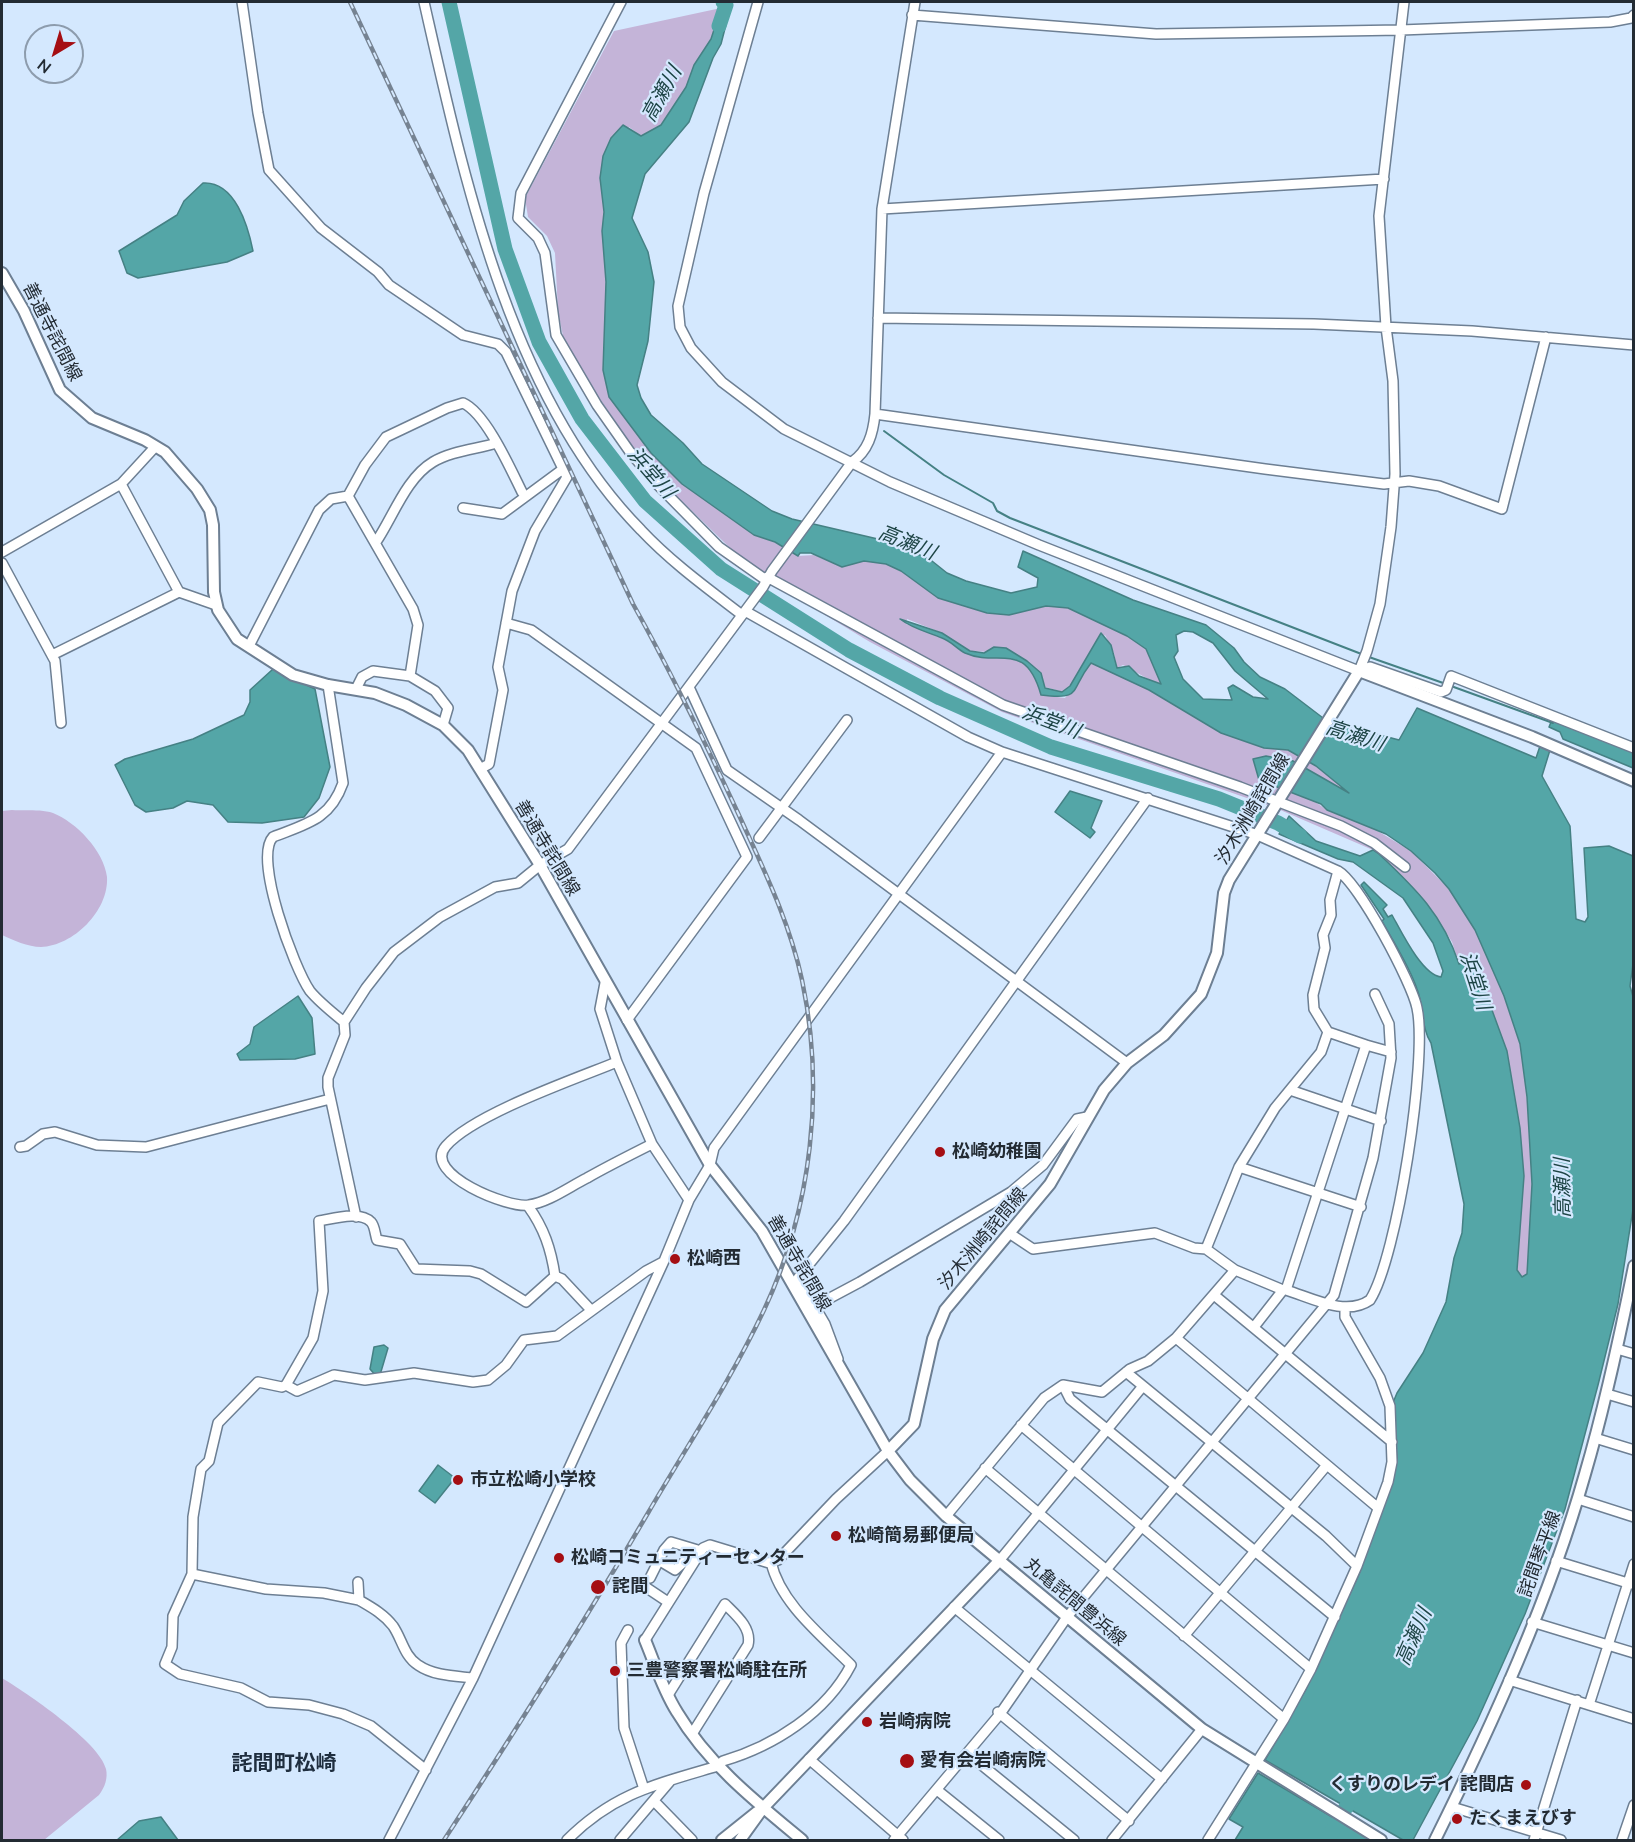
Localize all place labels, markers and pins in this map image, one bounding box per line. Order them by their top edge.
place label: 松崎幼稚園 [952,1141,1042,1163]
marker: 松崎幼稚園 [933,1145,947,1159]
place label: 松崎西 [687,1248,741,1270]
marker: 松崎西 [668,1252,682,1266]
place label: 市立松崎小学校 [470,1469,596,1491]
marker: 市立松崎小学校 [451,1473,465,1487]
place label: 松崎簡易郵便局 [848,1525,974,1547]
marker: 松崎簡易郵便局 [829,1529,843,1543]
place label: 松崎コミュニティーセンター [571,1547,805,1569]
marker: 松崎コミュニティーセンター [552,1551,566,1565]
place label: 詫間 [612,1576,648,1598]
marker: 詫間 [589,1578,607,1596]
place label: 三豊警察署松崎駐在所 [627,1660,807,1682]
marker: 三豊警察署松崎駐在所 [608,1664,622,1678]
place label: 岩崎病院 [879,1711,951,1733]
marker: 岩崎病院 [860,1715,874,1729]
place label: 愛有会岩崎病院 [920,1750,1046,1772]
marker: 愛有会岩崎病院 [898,1752,916,1770]
place label: くすりのレデイ 詫間店 [1329,1774,1514,1796]
marker: くすりのレデイ 詫間店 [1519,1778,1533,1792]
place label: たくまえびす [1469,1808,1577,1830]
marker: たくまえびす [1450,1812,1464,1826]

